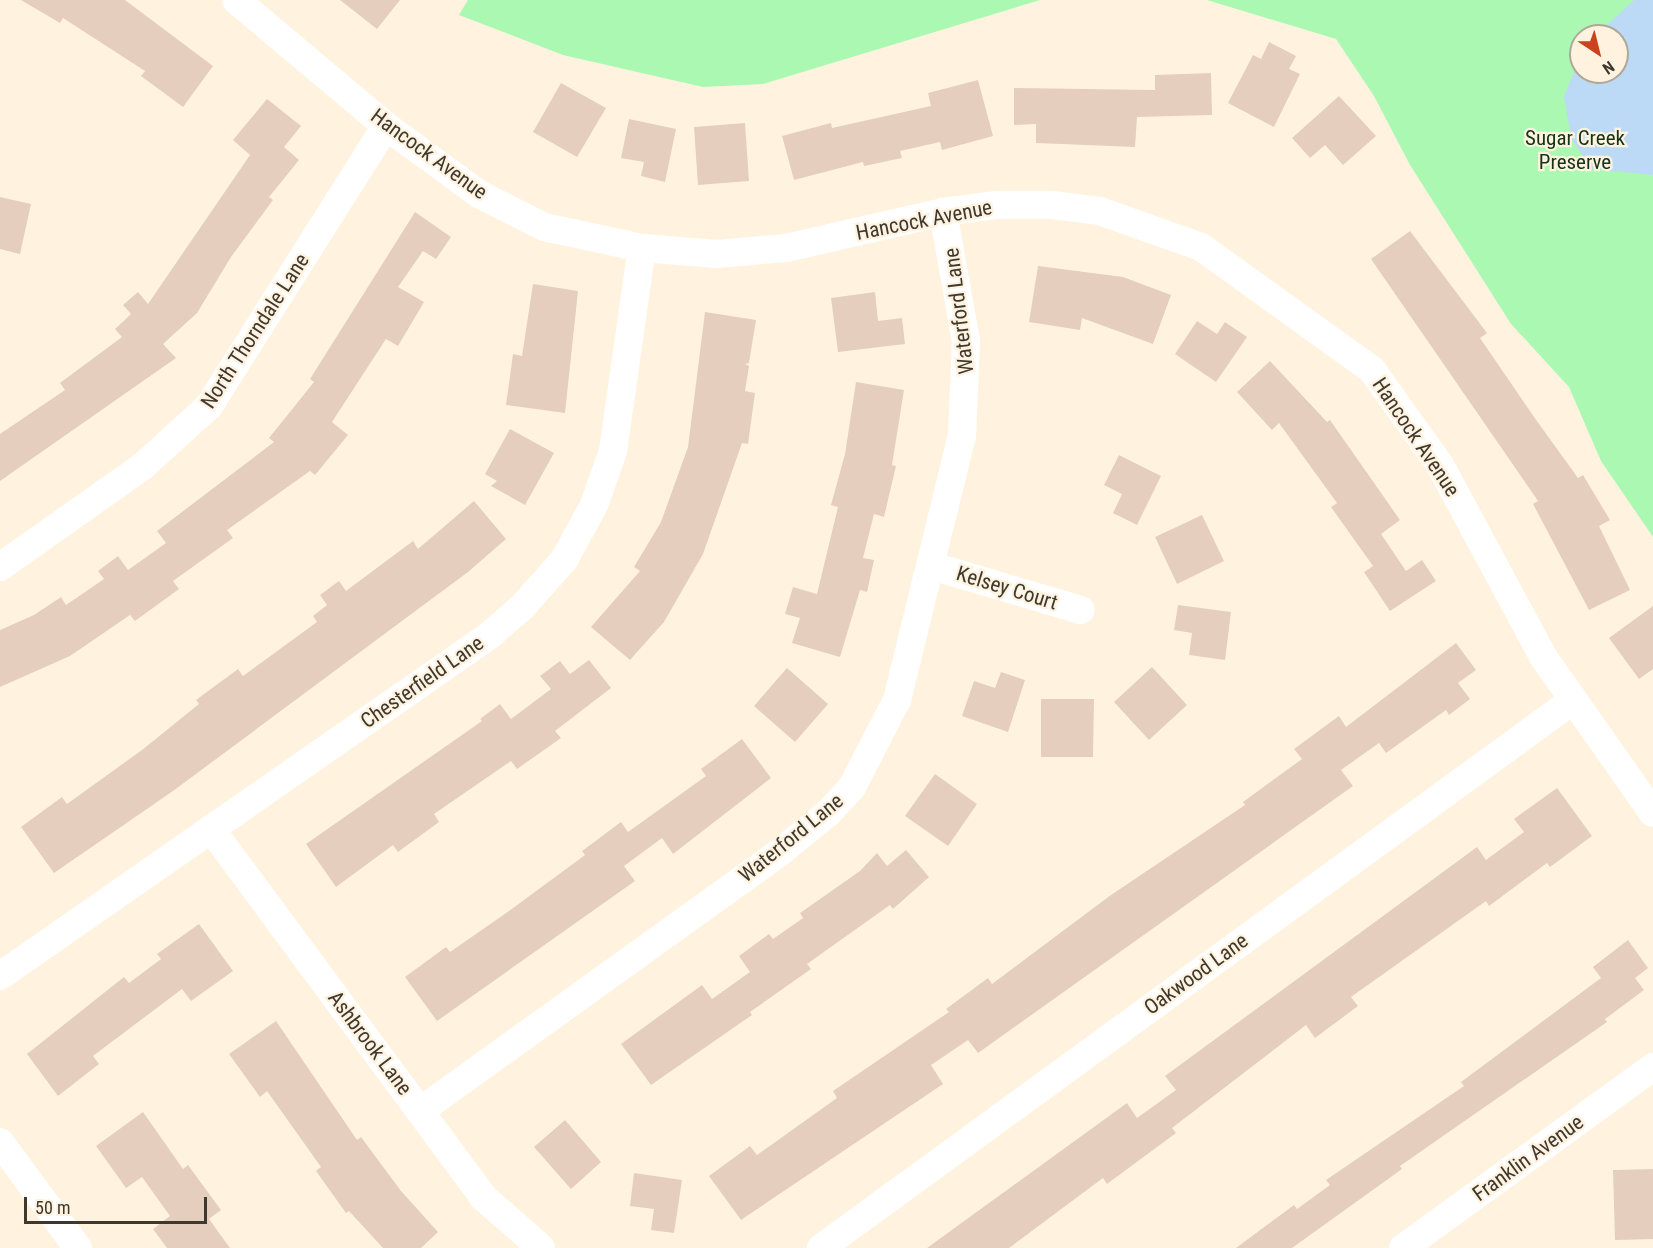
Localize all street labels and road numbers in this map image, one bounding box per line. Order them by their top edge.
street label: Hancock Avenue [366,103,492,205]
street label: Hancock Avenue [854,194,994,246]
street label: Waterford Lane [939,246,979,376]
street label: North Thorndale Lane [195,249,315,413]
street label: Hancock Avenue [1367,373,1465,501]
street label: Kelsey Court [953,561,1061,615]
street label: Chesterfield Lane [356,630,488,734]
street label: Waterford Lane [734,788,848,888]
street label: Oakwood Lane [1139,928,1253,1020]
street label: Ashbrook Lane [323,986,417,1100]
street label: Franklin Avenue [1468,1109,1588,1207]

